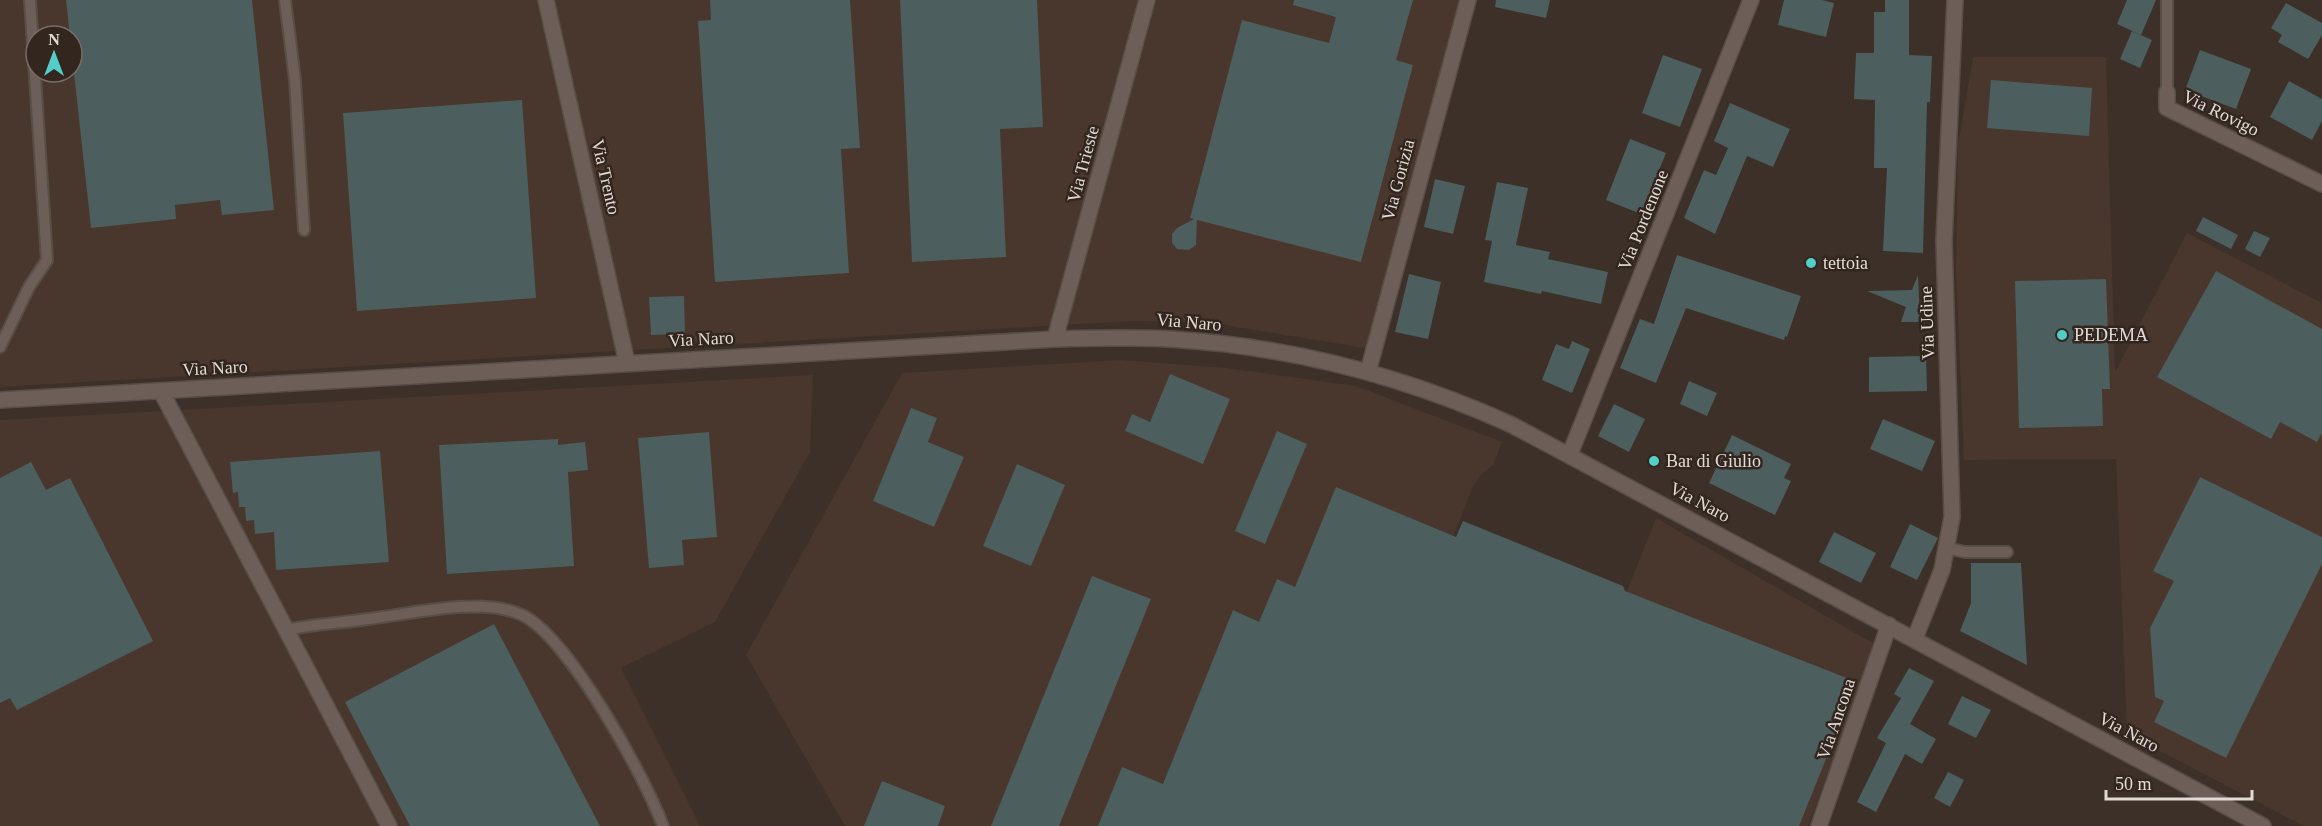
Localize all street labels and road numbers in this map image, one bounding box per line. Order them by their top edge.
street label: Via Rovigo [2180,86,2262,140]
street label: Via Trieste [1063,124,1103,204]
street label: Via Gorizia [1378,137,1418,223]
street label: Via Trento [588,138,624,216]
street label: Via Pordenone [1614,167,1672,273]
street label: Via Udine [1916,286,1938,360]
street label: Via Naro [1156,309,1222,335]
street label: Via Naro [668,327,734,351]
street label: Via Naro [182,356,248,380]
street label: Via Naro [1666,478,1734,526]
street label: Via Ancona [1813,676,1859,762]
street label: Via Naro [2095,708,2163,756]

